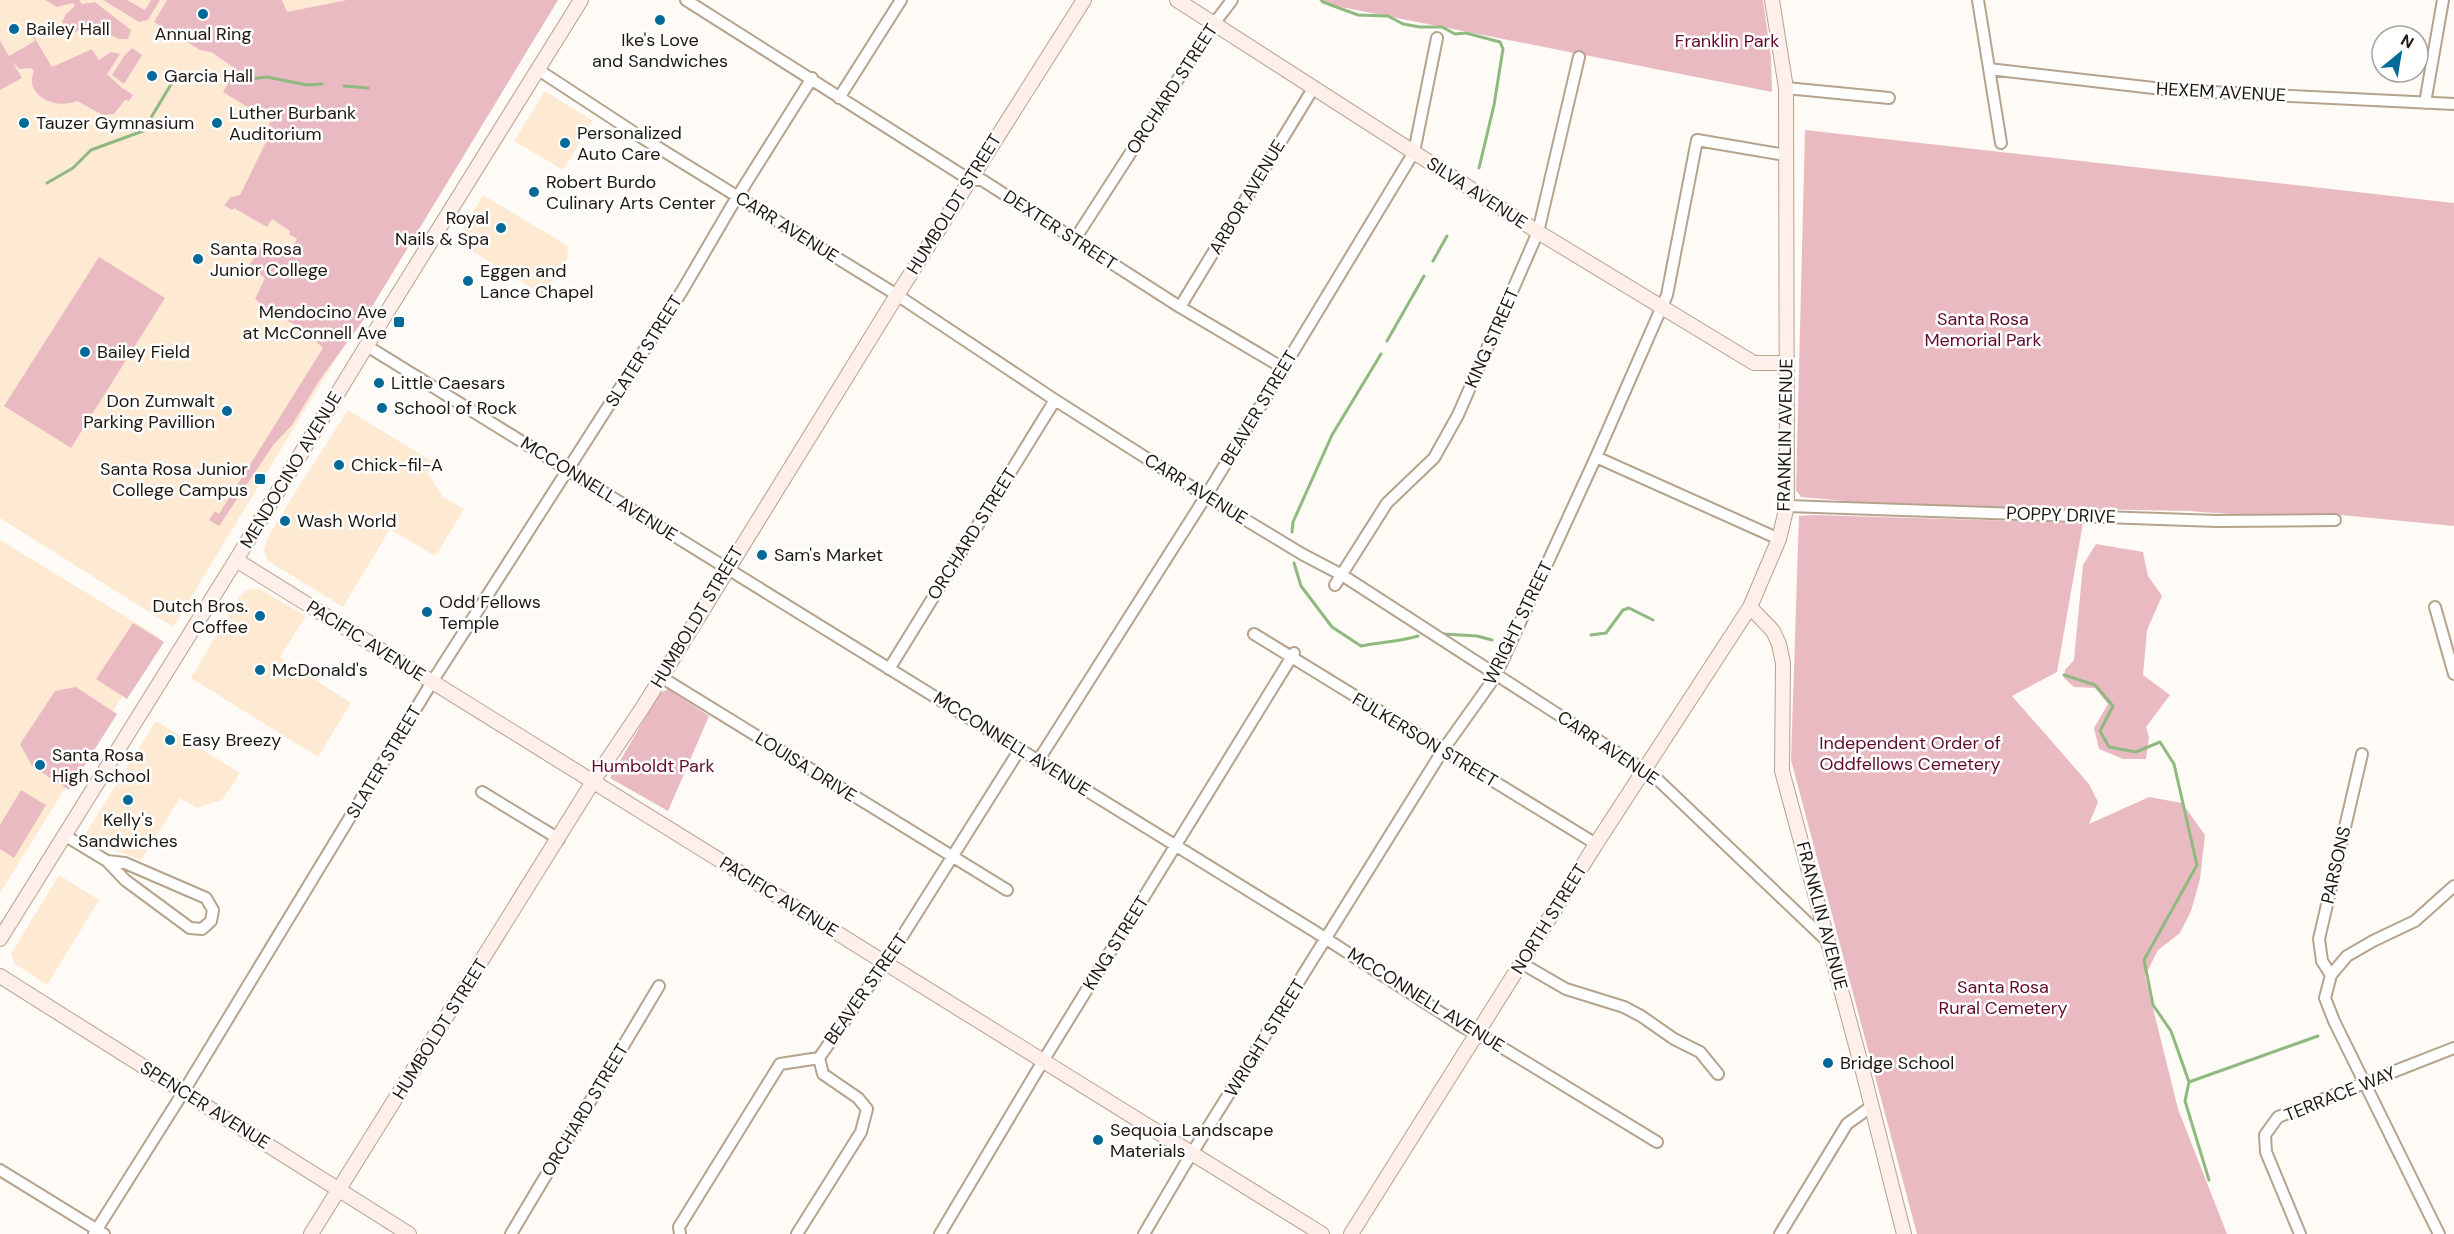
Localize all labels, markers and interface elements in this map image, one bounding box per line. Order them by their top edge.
marker: Annual Ring [196,7,210,21]
marker: Ike's Love and Sandwiches [653,13,667,27]
place label: Bailey Hall [26,17,110,41]
street label: ORCHARD STREET [1121,19,1223,159]
marker: Bailey Hall [7,22,21,36]
place label: Annual Ring [155,22,251,46]
north arrow [2370,24,2430,84]
place label: Ike's Love and Sandwiches [592,28,728,73]
park label: Franklin Park [1675,29,1779,53]
text: N [2397,29,2418,53]
place label: Garcia Hall [164,64,253,88]
marker: Garcia Hall [145,69,159,83]
street label: HEXEM AVENUE [2155,77,2287,107]
place label: Luther Burbank Auditorium [229,101,356,146]
place label: Tauzer Gymnasium [36,111,194,135]
marker: Tauzer Gymnasium [17,116,31,130]
marker: Luther Burbank Auditorium [210,116,224,130]
place label: Personalized Auto Care [577,121,682,166]
street label: HUMBOLDT STREET [901,129,1007,279]
street label: ARBOR AVENUE [1203,135,1291,259]
marker: Personalized Auto Care [558,136,572,150]
street label: SILVA AVENUE [1422,151,1532,235]
place label: Robert Burdo Culinary Arts Center [546,170,716,215]
street label: DEXTER STREET [999,184,1121,276]
marker: Robert Burdo Culinary Arts Center [527,185,541,199]
street label: CARR AVENUE [731,186,843,268]
place label: Royal Nails & Spa [395,206,489,251]
marker: Royal Nails & Spa [494,221,508,235]
place label: Santa Rosa Junior College [210,237,328,282]
marker: Santa Rosa Junior College [191,252,205,266]
place label: Eggen and Lance Chapel [480,259,593,304]
marker: Eggen and Lance Chapel [461,274,475,288]
street label: KING STREET [1459,284,1525,392]
street label: SLATER STREET [600,291,688,411]
place label: Mendocino Ave at McConnell Ave [243,300,387,345]
park label: Santa Rosa Memorial Park [1924,307,2042,352]
marker: Mendocino Ave at McConnell Ave [392,315,406,329]
place label: Bailey Field [97,340,190,364]
marker: Bailey Field [78,345,92,359]
street label: BEAVER STREET [1215,346,1303,470]
street label: FRANKLIN AVENUE [1772,358,1798,512]
place label: Little Caesars [391,371,505,395]
marker: Little Caesars [372,376,386,390]
street label: MENDOCINO AVENUE [235,387,347,553]
place label: Don Zumwalt Parking Pavillion [83,389,215,434]
place label: School of Rock [394,396,517,420]
marker: School of Rock [375,401,389,415]
marker: Don Zumwalt Parking Pavillion [220,404,234,418]
street label: MCCONNELL AVENUE [516,431,682,547]
street label: CARR AVENUE [1140,448,1252,530]
place label: Chick-fil-A [351,453,443,477]
place label: Santa Rosa Junior College Campus [100,457,248,502]
marker: Chick-fil-A [332,458,346,472]
street label: ORCHARD STREET [922,464,1022,604]
marker: Santa Rosa Junior College Campus [253,472,267,486]
street label: POPPY DRIVE [2006,501,2116,529]
place label: Wash World [297,509,397,533]
marker: Wash World [278,514,292,528]
street label: HUMBOLDT STREET [645,542,749,692]
place label: Sam's Market [774,543,883,567]
marker: Sam's Market [755,548,769,562]
street label: WRIGHT STREET [1478,557,1558,689]
place label: Odd Fellows Temple [439,590,541,635]
place label: Dutch Bros. Coffee [153,594,248,639]
street label: PACIFIC AVENUE [302,595,430,687]
marker: Odd Fellows Temple [420,605,434,619]
marker: Dutch Bros. Coffee [253,609,267,623]
place label: McDonald's [272,658,368,682]
marker: McDonald's [253,663,267,677]
street label: MCCONNELL AVENUE [929,686,1095,802]
street label: FULKERSON STREET [1348,687,1502,793]
street label: SLATER STREET [341,701,427,823]
street label: CARR AVENUE [1553,705,1663,791]
street label: LOUISA DRIVE [751,726,861,808]
place label: Easy Breezy [182,728,281,752]
park label: Independent Order of Oddfellows Cemetery [1819,731,2001,776]
marker: Easy Breezy [163,733,177,747]
place label: Santa Rosa High School [52,743,150,788]
park label: Humboldt Park [591,754,715,778]
marker: Santa Rosa High School [33,758,47,772]
marker: Kelly's Sandwiches [121,793,135,807]
place label: Kelly's Sandwiches [78,808,178,853]
street label: PARSONS [2315,824,2357,906]
street label: FRANKLIN AVENUE [1791,839,1853,993]
street label: PACIFIC AVENUE [715,851,843,943]
street label: NORTH STREET [1506,859,1592,979]
street label: KING STREET [1077,891,1155,995]
street label: BEAVER STREET [819,929,913,1049]
street label: MCCONNELL AVENUE [1343,942,1509,1058]
street label: HUMBOLDT STREET [387,954,493,1104]
street label: WRIGHT STREET [1219,975,1311,1101]
park label: Santa Rosa Rural Cemetery [1938,975,2068,1020]
street label: ORCHARD STREET [536,1039,634,1181]
place label: Bridge School [1840,1051,1954,1075]
street label: SPENCER AVENUE [136,1055,274,1155]
marker: Bridge School [1821,1056,1835,1070]
street label: TERRACE WAY [2281,1061,2400,1127]
place label: Sequoia Landscape Materials [1110,1118,1273,1163]
marker: Sequoia Landscape Materials [1091,1133,1105,1147]

